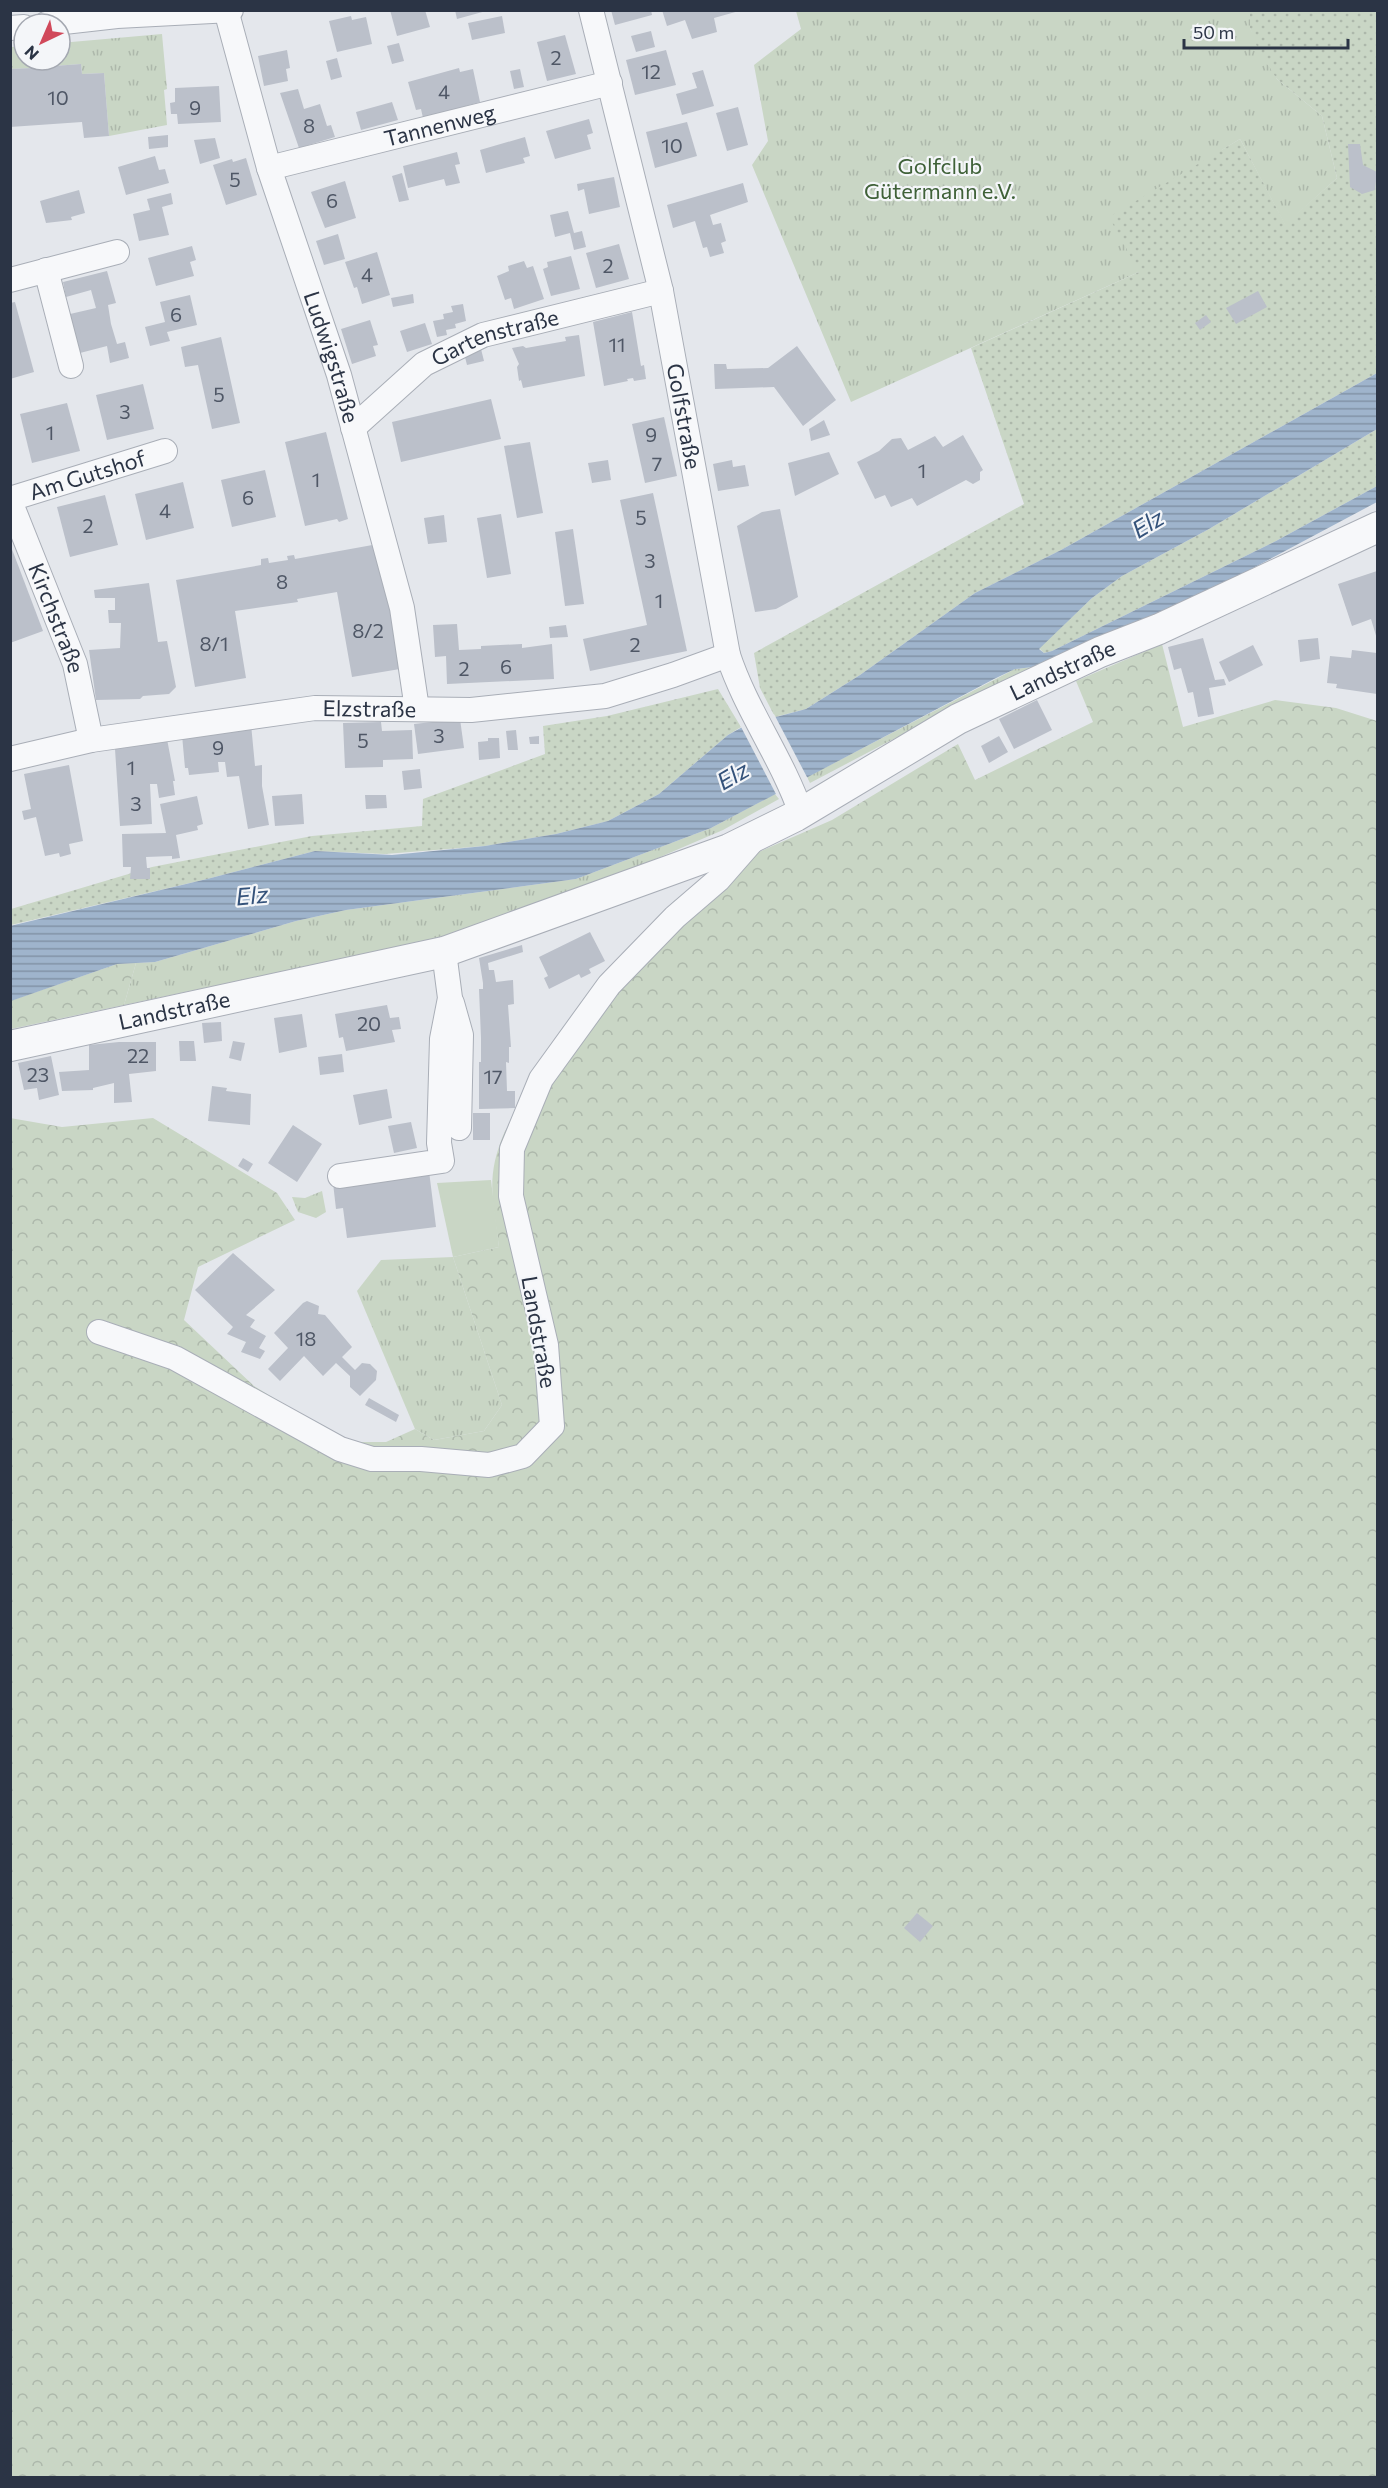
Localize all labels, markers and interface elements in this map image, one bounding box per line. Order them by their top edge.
north arrow [12,12,72,72]
scale bar [1184,12,1348,50]
text: 50 m [1193,21,1234,43]
text: N [20,42,42,64]
house number: 2 [550,45,562,69]
house number: 12 [641,59,661,83]
house number: 4 [438,79,450,103]
house number: 10 [47,85,69,109]
house number: 9 [189,95,201,119]
street label: Tannenweg [381,98,498,152]
house number: 8 [303,113,315,137]
house number: 10 [661,133,683,157]
park label: Golfclub Gütermann e.V. [864,152,1016,204]
house number: 5 [229,167,241,191]
house number: 6 [326,188,338,212]
house number: 2 [602,253,614,277]
house number: 4 [361,262,373,286]
street label: Ludwigstraße [299,287,365,426]
house number: 6 [170,302,182,326]
street label: Gartenstraße [426,303,561,371]
house number: 11 [608,332,626,356]
street label: Golfstraße [662,361,708,471]
house number: 5 [213,382,225,406]
house number: 3 [119,399,131,423]
house number: 1 [46,420,54,444]
house number: 9 [645,422,657,446]
street label: Am Gutshof [26,444,149,505]
house number: 7 [652,451,662,475]
house number: 1 [918,458,926,482]
house number: 1 [312,467,320,491]
house number: 6 [242,485,254,509]
house number: 4 [159,498,171,522]
water label: Elz [1126,502,1169,543]
house number: 5 [635,505,647,529]
house number: 2 [82,513,94,537]
house number: 3 [644,548,656,572]
street label: Kirchstraße [23,559,90,675]
house number: 8 [276,569,288,593]
house number: 1 [655,588,663,612]
house number: 8/2 [352,618,384,642]
house number: 8/1 [199,631,229,655]
house number: 2 [629,632,641,656]
street label: Landstraße [1005,633,1119,706]
house number: 6 [500,654,512,678]
house number: 2 [458,656,470,680]
street label: Elzstraße [323,694,417,722]
house number: 3 [433,723,445,747]
house number: 5 [357,728,369,752]
house number: 9 [212,735,224,759]
water label: Elz [711,754,754,795]
house number: 1 [127,755,135,779]
house number: 3 [130,791,142,815]
water label: Elz [235,879,269,910]
street label: Landstraße [116,985,232,1035]
house number: 20 [357,1011,381,1035]
house number: 22 [127,1043,149,1067]
house number: 23 [27,1062,49,1086]
house number: 17 [483,1064,503,1088]
street label: Landstraße [516,1274,563,1390]
house number: 18 [296,1326,316,1350]

